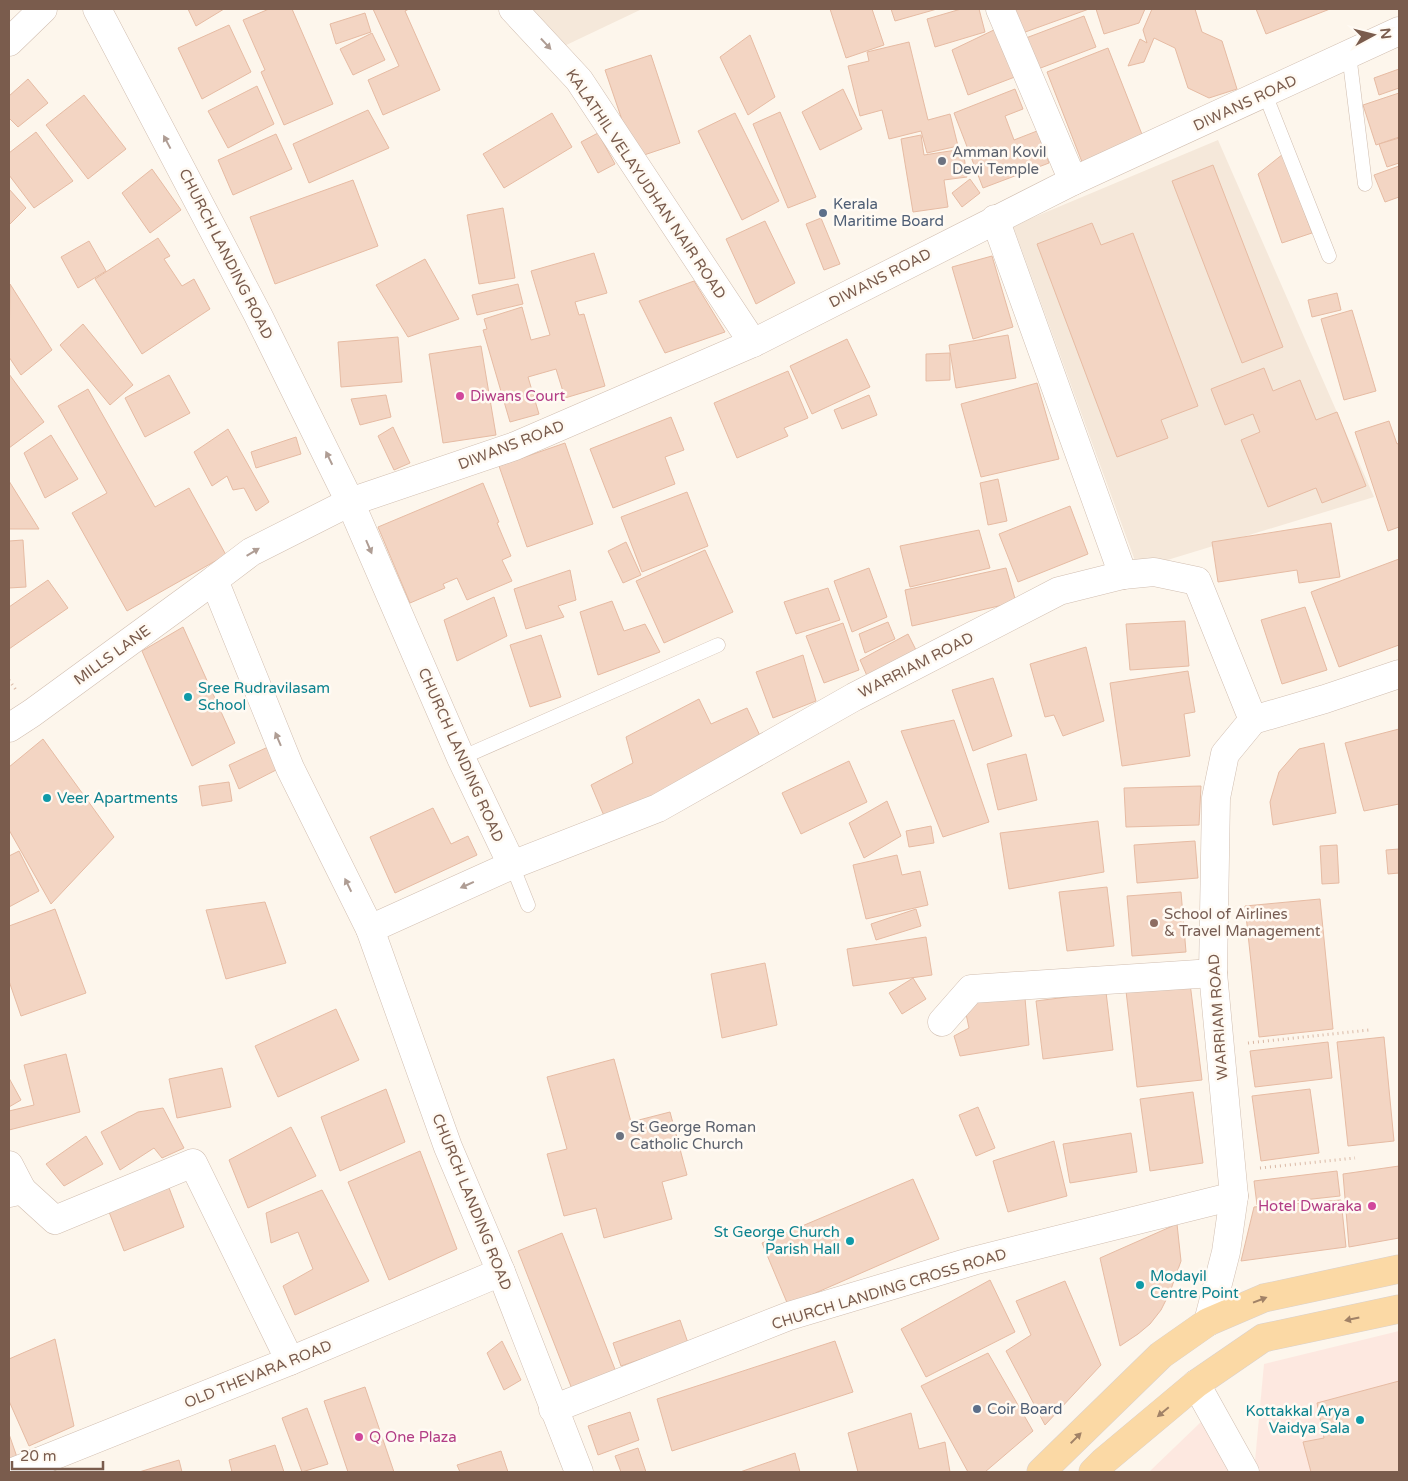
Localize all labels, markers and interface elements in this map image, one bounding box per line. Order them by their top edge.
north arrow [1348,10,1398,60]
text: N [1376,27,1395,40]
one-way arrow [540,38,552,50]
street label: KALATHIL VELAYUDHAN NAIR ROAD [562,66,730,302]
street label: DIWANS ROAD [1190,71,1300,135]
one-way arrow [163,135,171,149]
place label: Amman Kovil Devi Temple [952,143,1047,178]
marker: Amman Kovil Devi Temple [936,155,948,167]
street label: CHURCH LANDING ROAD [175,166,277,342]
place label: Kerala Maritime Board [833,195,944,230]
marker: Kerala Maritime Board [817,207,829,219]
street label: DIWANS ROAD [826,245,934,311]
place label: Diwans Court [470,387,565,405]
marker: Diwans Court [454,390,466,402]
street label: DIWANS ROAD [455,416,567,474]
one-way arrow [325,451,333,465]
one-way arrow [366,540,374,554]
one-way arrow [247,547,260,556]
street label: MILLS LANE [70,621,154,689]
street label: WARRIAM ROAD [855,628,977,702]
street label: CHURCH LANDING ROAD [414,665,508,845]
place label: Sree Rudravilasam School [198,679,330,714]
marker: Sree Rudravilasam School [182,691,194,703]
one-way arrow [274,731,282,746]
place label: Veer Apartments [57,789,178,807]
marker: Veer Apartments [41,792,53,804]
one-way arrow [344,878,352,892]
one-way arrow [460,881,474,889]
place label: School of Airlines & Travel Management [1164,905,1321,940]
marker: School of Airlines & Travel Management [1148,917,1160,929]
street label: WARRIAM ROAD [1205,953,1231,1081]
street label: CHURCH LANDING ROAD [428,1111,516,1293]
place label: St George Roman Catholic Church [630,1118,756,1153]
marker: St George Roman Catholic Church [614,1130,626,1142]
place label: Hotel Dwaraka [1258,1197,1362,1215]
marker: Hotel Dwaraka [1366,1200,1378,1212]
place label: St George Church Parish Hall [714,1223,840,1258]
marker: St George Church Parish Hall [844,1235,856,1247]
street label: CHURCH LANDING CROSS ROAD [769,1245,1009,1333]
place label: Modayil Centre Point [1150,1267,1239,1302]
marker: Modayil Centre Point [1134,1279,1146,1291]
one-way arrow [1252,1296,1267,1303]
one-way arrow [1344,1315,1359,1323]
street label: OLD THEVARA ROAD [181,1336,335,1412]
place label: Coir Board [987,1400,1063,1418]
place label: Kottakkal Arya Vaidya Sala [1245,1402,1350,1437]
marker: Coir Board [971,1403,983,1415]
one-way arrow [1157,1406,1169,1417]
marker: Kottakkal Arya Vaidya Sala [1354,1414,1366,1426]
place label: Q One Plaza [369,1428,457,1446]
marker: Q One Plaza [353,1431,365,1443]
one-way arrow [1070,1432,1082,1444]
scale bar [12,1438,104,1470]
text: 20 m [20,1447,57,1465]

